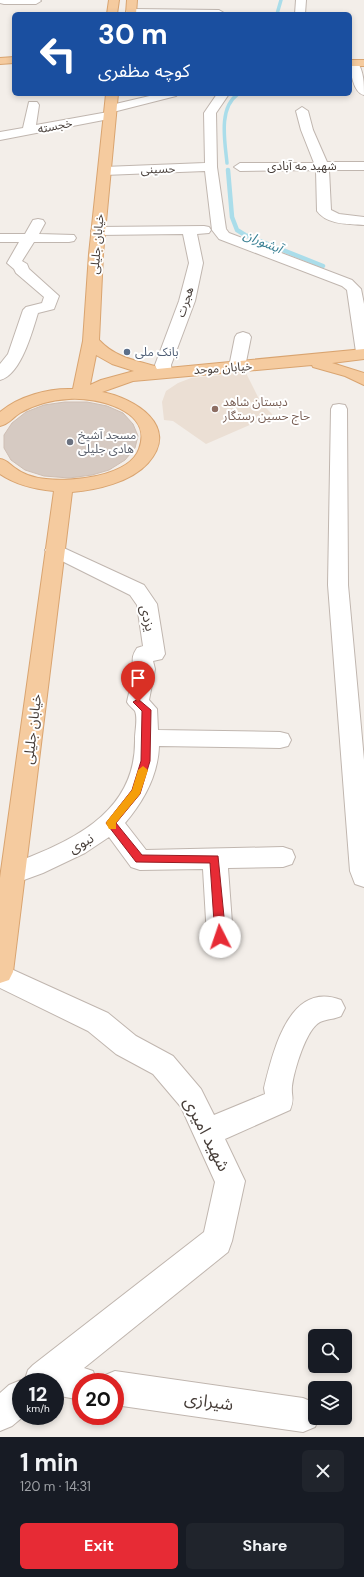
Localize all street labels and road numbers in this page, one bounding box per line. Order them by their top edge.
street label: خجسته [36,115,74,137]
street label: شهید مه آبادی [267,158,337,174]
street label: حسینی [140,160,176,178]
street label: خیابان جلیلی [86,213,108,275]
street label: هجرت [173,285,197,319]
street label: خیابان موحد [193,358,253,378]
street label: یزدی [136,603,160,633]
street label: خیابان جلیلی [19,693,45,765]
street label: نبوی [65,829,97,857]
street label: شهید امیری [179,1093,235,1175]
street label: شیرازی [183,1387,235,1415]

